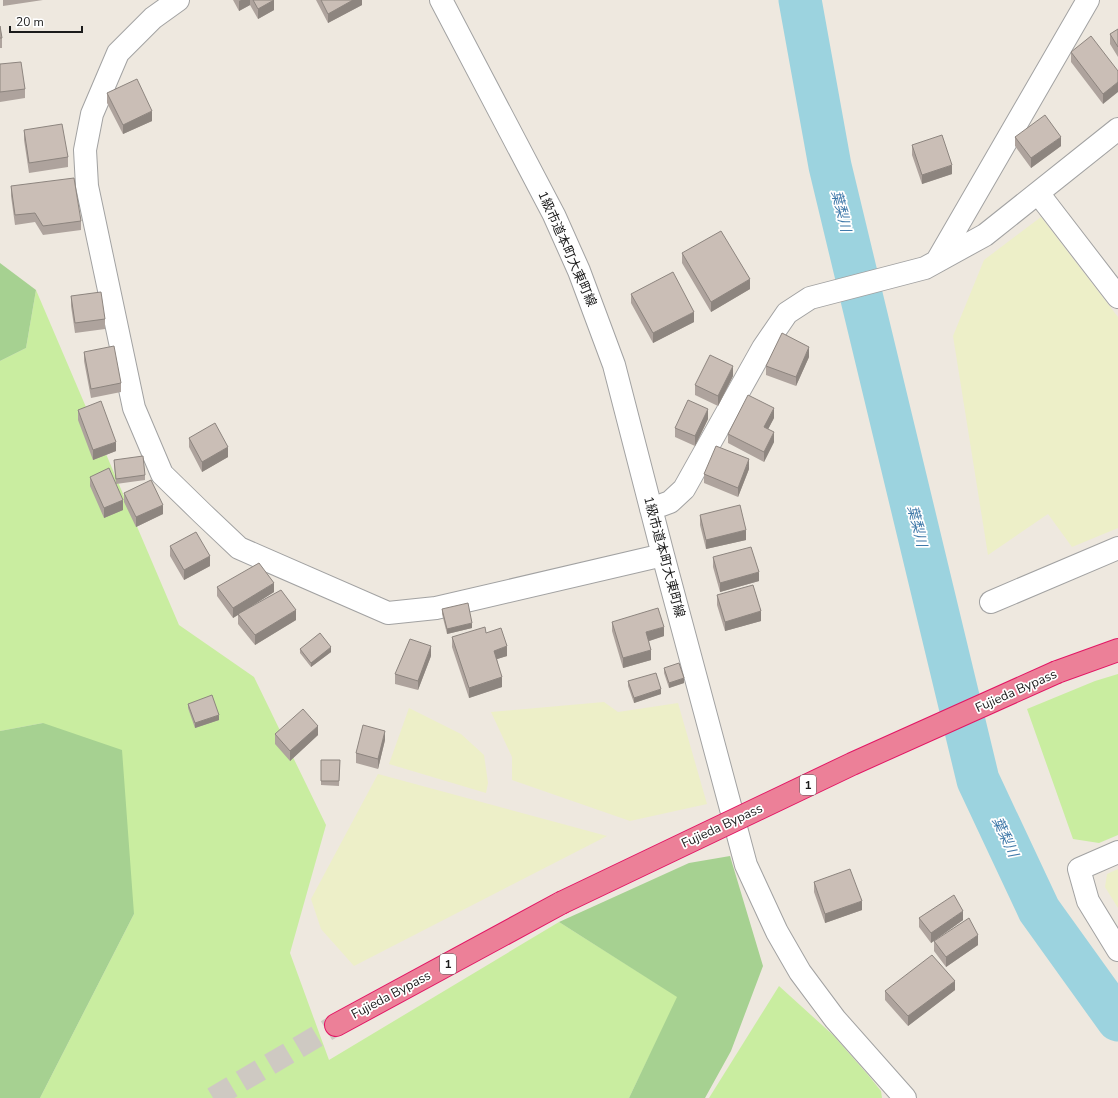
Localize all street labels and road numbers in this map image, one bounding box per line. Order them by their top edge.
street label: 1級市道本町大東町線 [533,188,601,310]
street label: 1級市道本町大東町線 [639,494,689,620]
street label: Fujieda Bypass [972,665,1060,717]
road number: 1 [800,775,816,795]
street label: Fujieda Bypass [679,799,765,853]
road number: 1 [440,954,456,974]
street label: Fujieda Bypass [348,967,434,1023]

